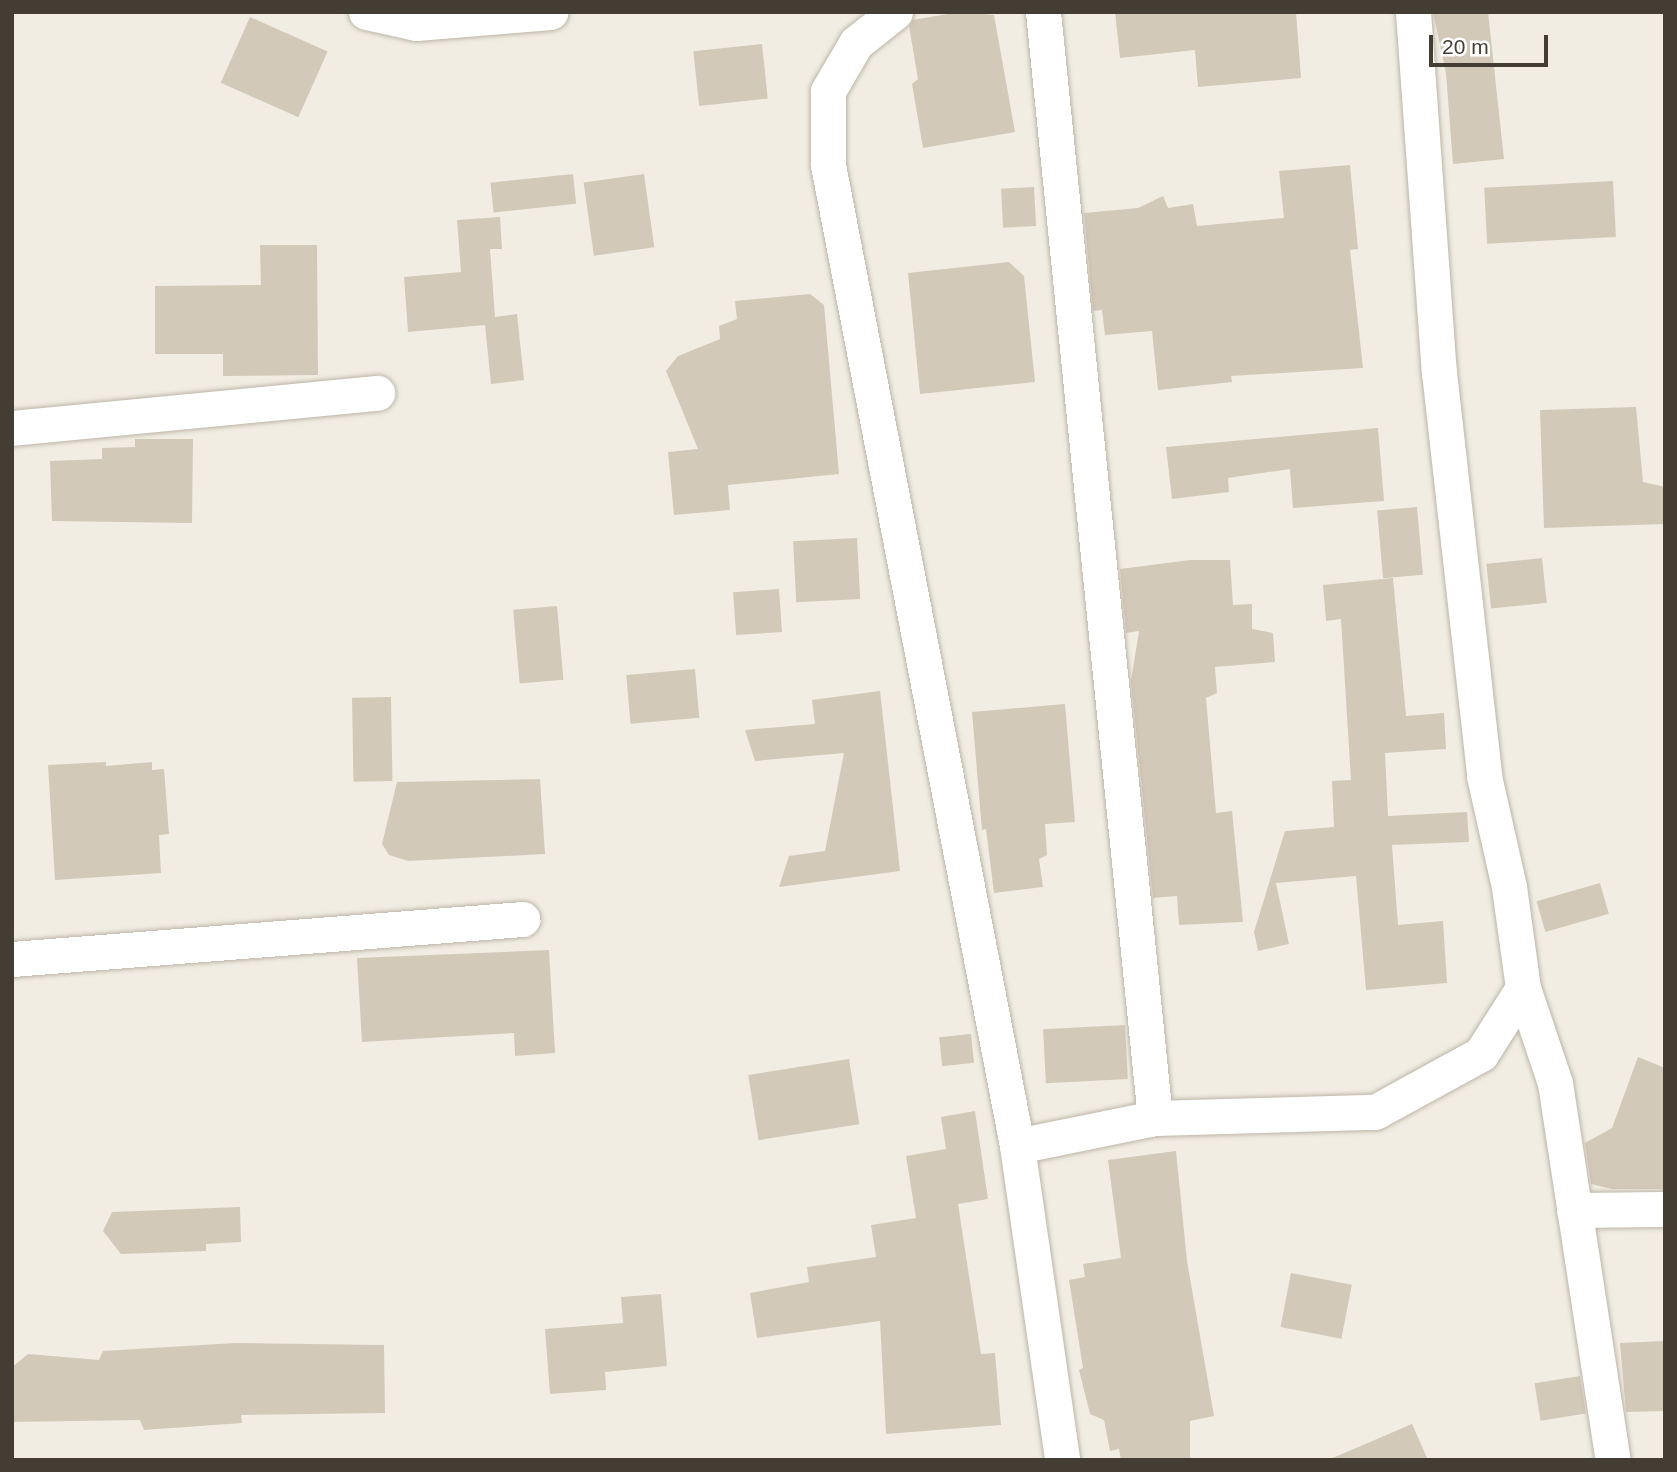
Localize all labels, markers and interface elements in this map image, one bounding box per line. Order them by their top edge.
scale bar [1432,21,1551,65]
text: 20 m [1442,35,1489,58]

